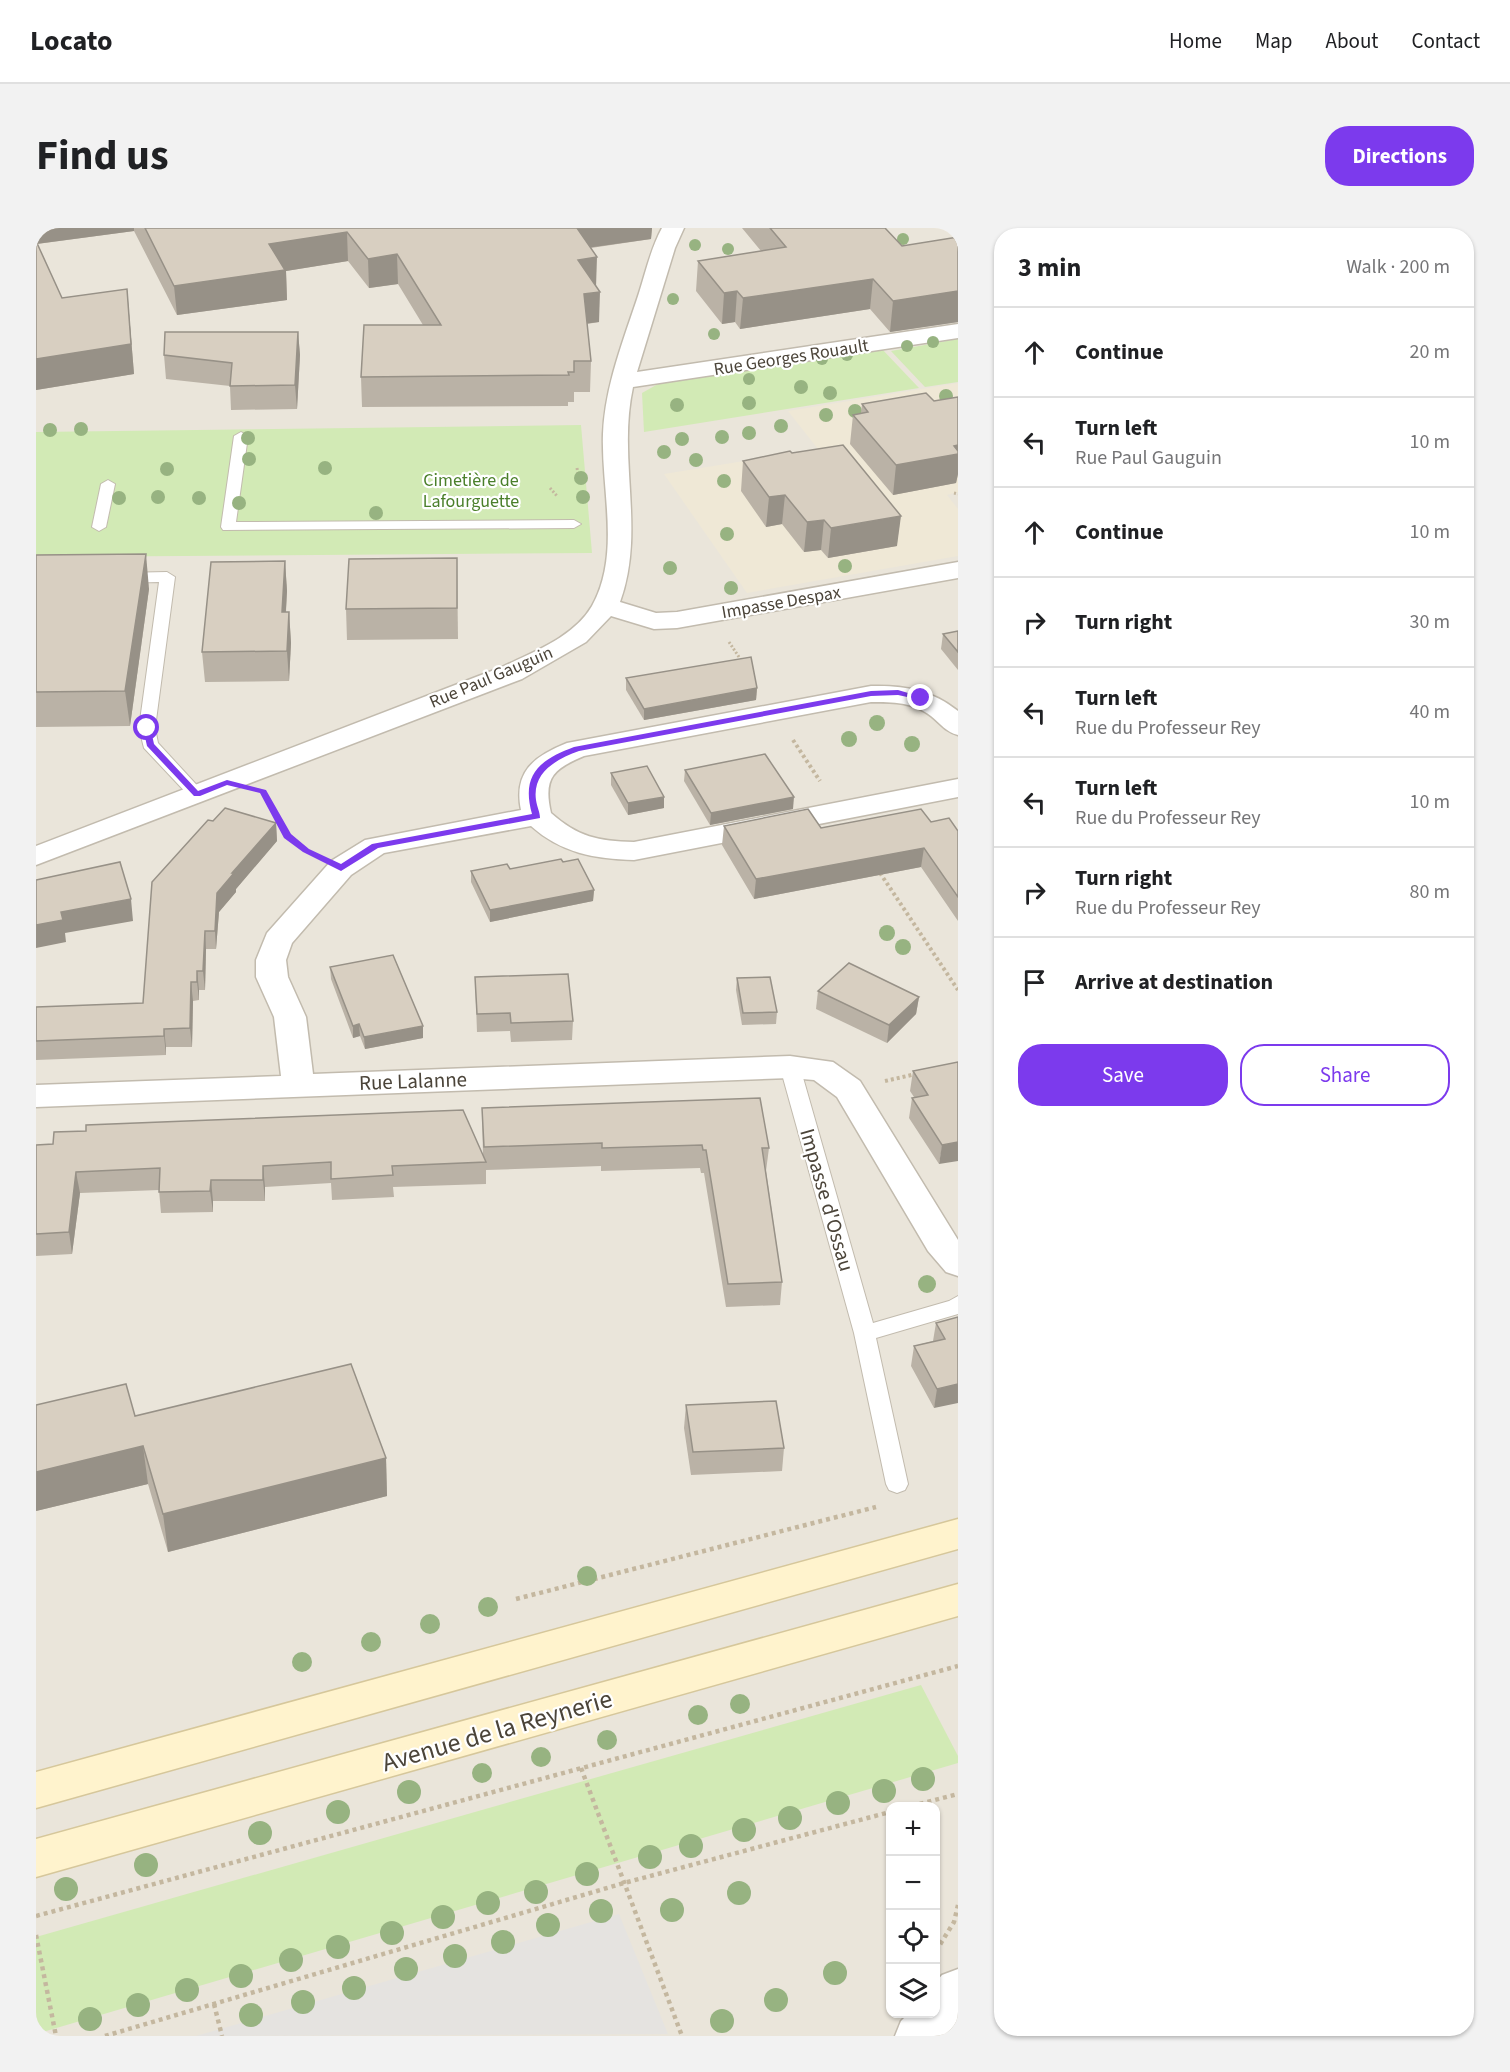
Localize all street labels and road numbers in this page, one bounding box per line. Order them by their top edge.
street label: Rue Georges Rouault [712,333,870,382]
street label: Impasse Despax [720,580,843,625]
street label: Rue Paul Gauguin [425,640,557,715]
street label: Rue Lalanne [358,1064,468,1098]
street label: Impasse d'Ossau [792,1125,862,1275]
street label: Avenue de la Reynerie [378,1680,617,1781]

